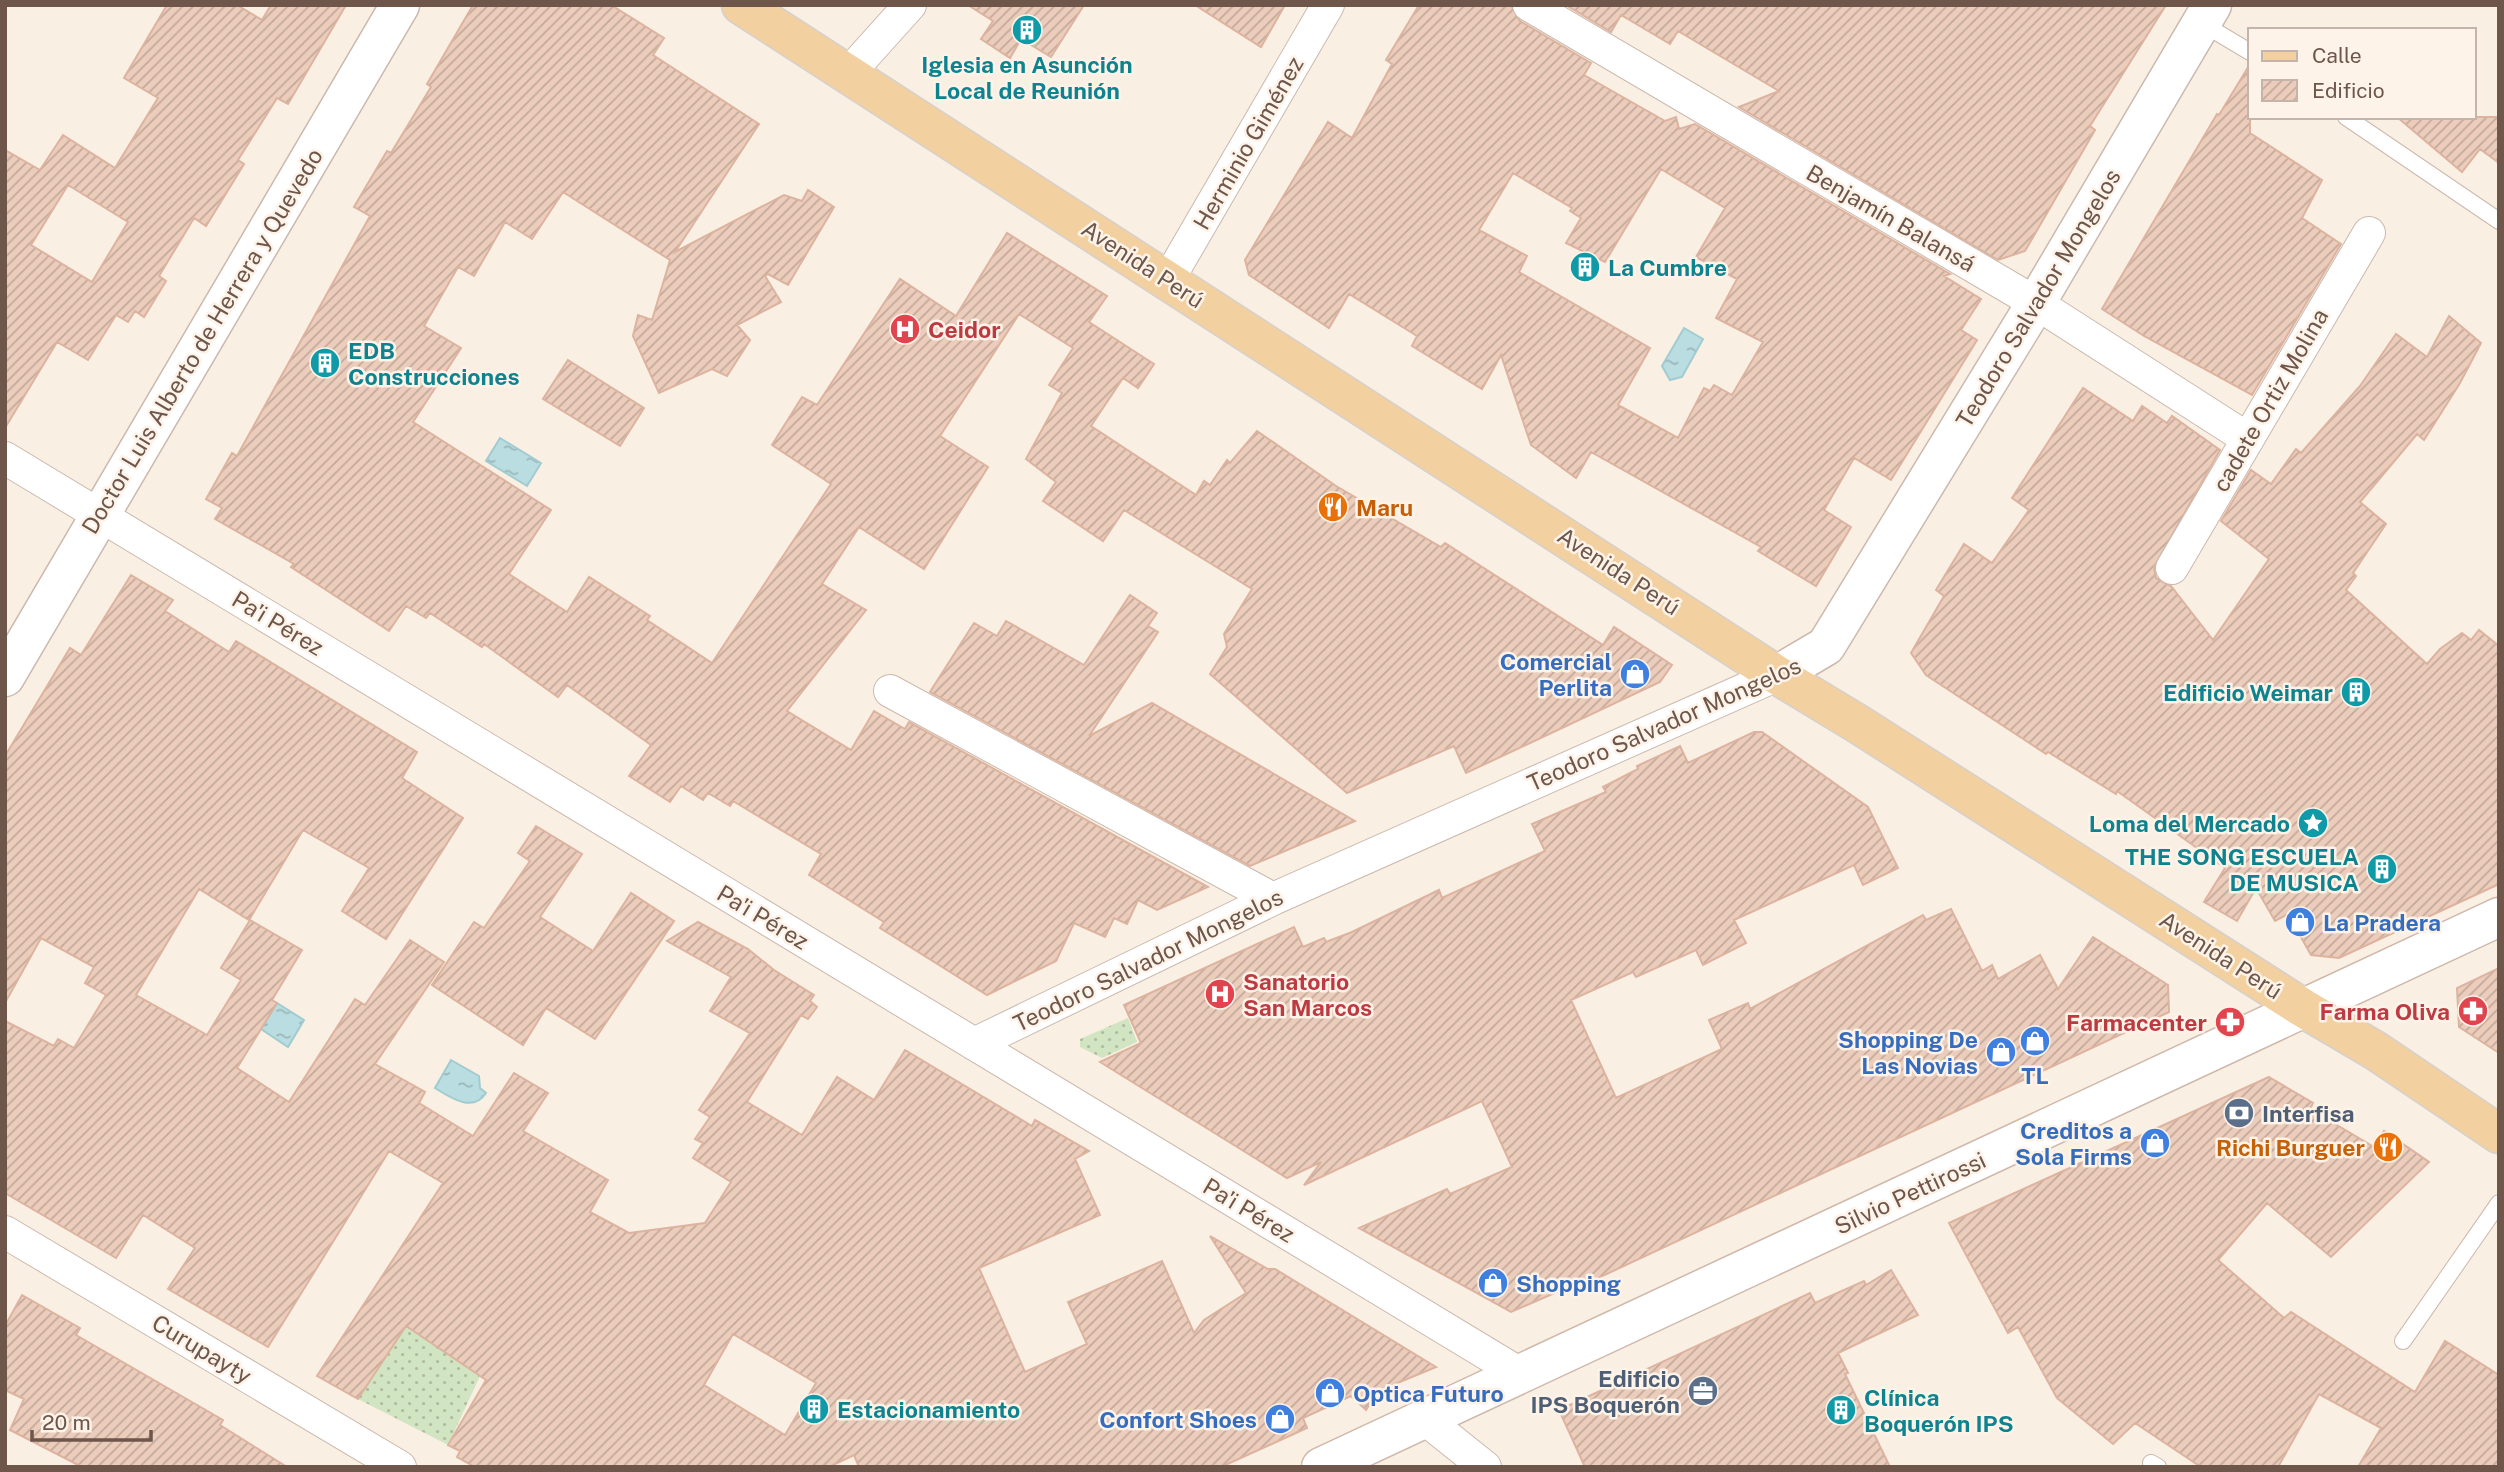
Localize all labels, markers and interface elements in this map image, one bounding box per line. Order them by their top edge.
building icon: Iglesia en Asunción Local de Reunión [1010,13,1044,47]
legend [2248,28,2476,119]
text: Calle [2312,43,2362,68]
place label: Iglesia en Asunción Local de Reunión [921,51,1133,104]
street label: Herminio Giménez [1187,52,1309,234]
text: Edificio [2312,78,2385,103]
street label: Doctor Luis Alberto de Herrera y Quevedo [76,143,328,539]
street label: Benjamín Balansá [1802,159,1980,277]
street label: Teodoro Salvador Mongelos [1950,164,2126,432]
street label: Avenida Perú [1077,215,1209,313]
building icon: La Cumbre [1568,250,1602,284]
place label: La Cumbre [1608,254,1727,281]
street label: cadete Ortiz Molina [2207,304,2333,496]
hospital icon: Ceidor [888,312,922,346]
place label: Ceidor [928,316,1001,343]
place label: EDB Construcciones [348,337,520,390]
building icon: EDB Construcciones [308,346,342,380]
restaurant icon: Maru [1316,490,1350,524]
place label: Maru [1356,494,1413,521]
street label: Avenida Perú [1553,522,1685,620]
street label: Pa'i Pérez [227,585,329,661]
place label: Comercial Perlita [1500,648,1612,701]
street label: Teodoro Salvador Mongelos [1523,651,1805,797]
shop icon: Comercial Perlita [1618,657,1652,691]
building icon: Edificio Weimar [2339,675,2373,709]
place label: Edificio Weimar [2163,679,2333,706]
place icon: Loma del Mercado [2296,806,2330,840]
place label: Loma del Mercado [2089,810,2290,837]
place label: THE SONG ESCUELA DE MUSICA [2125,843,2359,896]
building icon: THE SONG ESCUELA DE MUSICA [2365,852,2399,886]
street label: Pa'i Pérez [712,879,814,955]
street label: Teodoro Salvador Mongelos [1009,883,1287,1037]
shop icon: La Pradera [2283,905,2317,939]
street label: Avenida Perú [2155,906,2287,1004]
place label: La Pradera [2323,909,2441,936]
place label: Sanatorio San Marcos [1243,968,1372,1021]
hospital icon: Sanatorio San Marcos [1203,977,1237,1011]
pharmacy icon: Farma Oliva [2456,994,2490,1028]
place label: Farma Oliva [2320,998,2450,1025]
pharmacy icon: Farmacenter [2213,1005,2247,1039]
place label: Farmacenter [2066,1009,2207,1036]
shop icon: TL [2018,1024,2052,1058]
place label: Shopping De Las Novias [1838,1026,1978,1079]
shop icon: Shopping De Las Novias [1984,1035,2018,1069]
place label: TL [2021,1062,2049,1089]
bank icon: Interfisa [2222,1096,2256,1130]
place label: Interfisa [2262,1100,2355,1127]
place label: Creditos a Sola Firms [2015,1117,2132,1170]
shop icon: Creditos a Sola Firms [2138,1126,2172,1160]
restaurant icon: Richi Burguer [2371,1130,2405,1164]
place label: Richi Burguer [2216,1134,2365,1161]
street label: Silvio Pettirossi [1830,1146,1990,1240]
street label: Pa'i Pérez [1198,1172,1300,1248]
shop icon: Shopping [1476,1266,1510,1300]
place label: Shopping [1516,1270,1621,1297]
street label: Curupayty [147,1309,257,1389]
place label: Edificio IPS Boquerón [1530,1365,1680,1418]
office icon: Edificio IPS Boquerón [1686,1374,1720,1408]
shop icon: Optica Futuro [1313,1376,1347,1410]
place label: Optica Futuro [1353,1380,1504,1407]
place label: Clínica Boquerón IPS [1864,1384,2014,1437]
building icon: Estacionamiento [797,1392,831,1426]
building icon: Clínica Boquerón IPS [1824,1393,1858,1427]
place label: Estacionamiento [837,1396,1020,1423]
scale bar [32,1398,150,1442]
shop icon: Confort Shoes [1263,1402,1297,1436]
place label: Confort Shoes [1099,1406,1257,1433]
text: 20 m [42,1410,91,1435]

